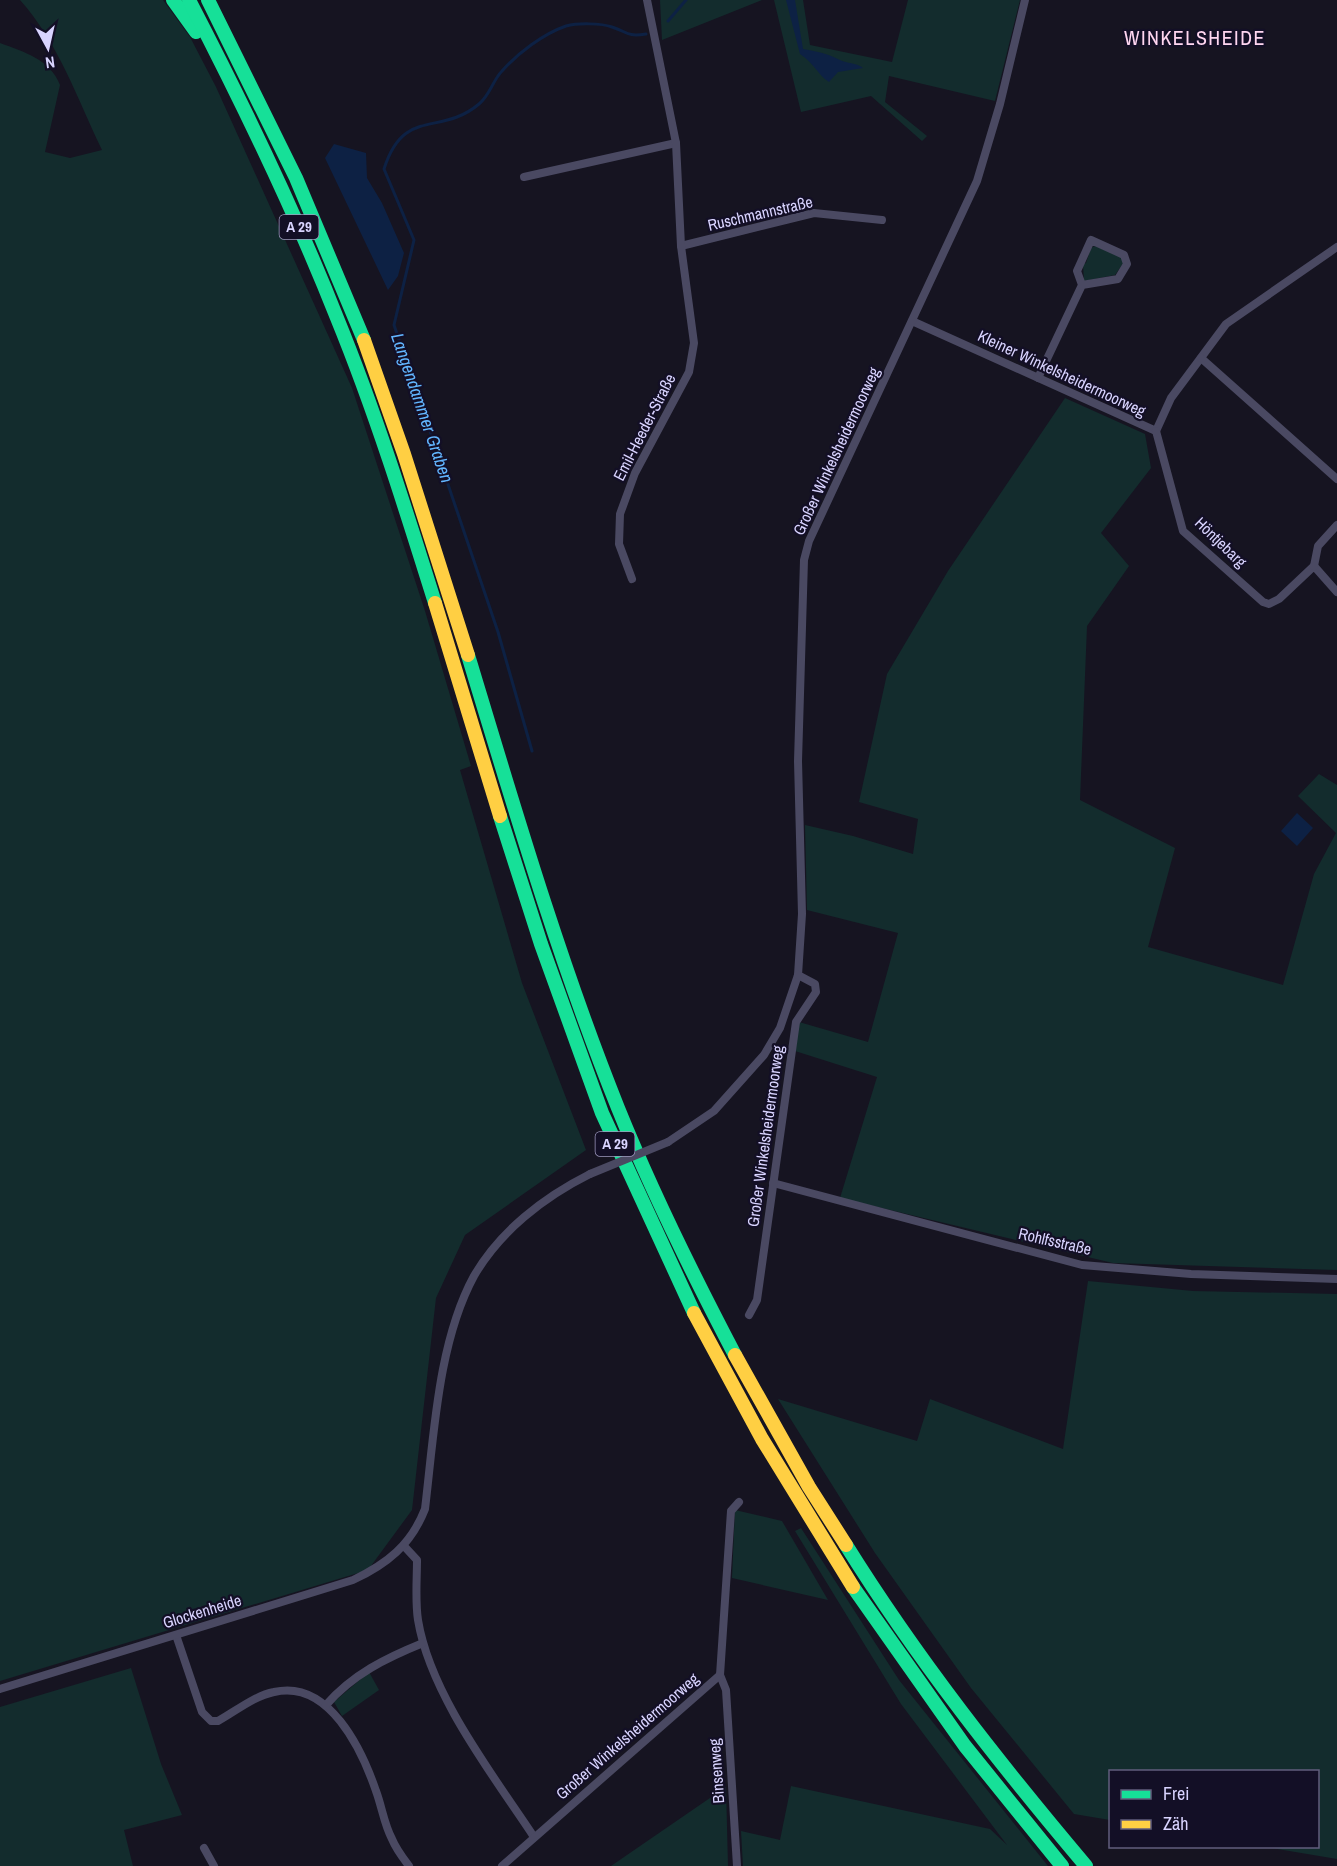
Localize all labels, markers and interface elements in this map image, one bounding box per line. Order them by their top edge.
north arrow [18,18,78,78]
district label: WINKELSHEIDE [1124,24,1266,51]
text: N [44,51,56,74]
street label: Ruschmannstraße [705,190,815,236]
road number: A 29 [280,215,318,239]
street label: Kleiner Winkelsheidermoorweg [974,324,1150,422]
water label: Langendammer Graben [385,330,460,486]
street label: Großer Winkelsheidermoorweg [787,363,885,539]
street label: Emil-Heeder-Straße [608,370,680,484]
street label: Höntjebarg [1190,512,1252,573]
street label: Großer Winkelsheidermoorweg [741,1043,789,1228]
road number: A 29 [596,1132,634,1156]
street label: Rohlfsstraße [1016,1222,1094,1260]
street label: Glockenheide [160,1589,244,1633]
street label: Großer Winkelsheidermoorweg [551,1667,704,1804]
street label: Binsenweg [703,1737,729,1804]
legend [1109,1770,1319,1848]
text: Frei [1163,1781,1189,1806]
text: Zäh [1163,1811,1188,1836]

